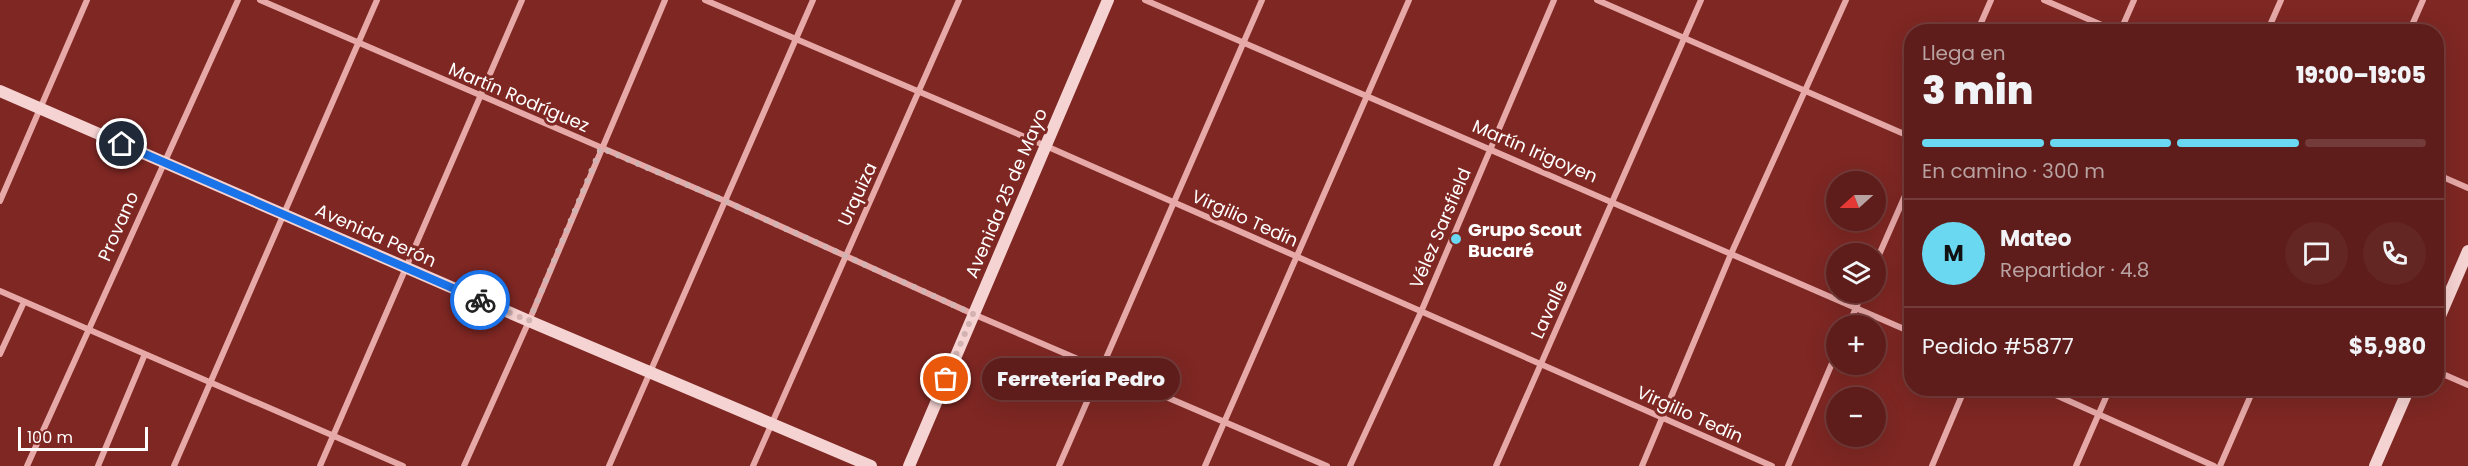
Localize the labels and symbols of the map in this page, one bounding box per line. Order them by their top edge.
street label: Martín Rodríguez [445,56,593,138]
street label: Avenida 25 de Mayo [959,104,1053,282]
street label: Martín Irigoyen [1469,113,1601,189]
pin [96,118,147,169]
street label: Urquiza [831,158,883,230]
street label: Vélez Sarsfield [1403,164,1477,292]
north arrow [1826,171,1886,231]
street label: Virgilio Tedín [1188,183,1302,253]
street label: Provano [92,187,144,265]
street label: Avenida Perón [312,197,440,273]
place label: Grupo Scout Bucaré [1468,217,1582,263]
marker: Grupo Scout Bucaré [1449,232,1463,246]
courier [450,270,510,330]
street label: Lavalle [1525,276,1573,342]
pin [920,353,971,404]
callout: Ferretería Pedro [982,358,1180,400]
street label: Virgilio Tedín [1633,379,1747,449]
scale bar [18,424,148,452]

